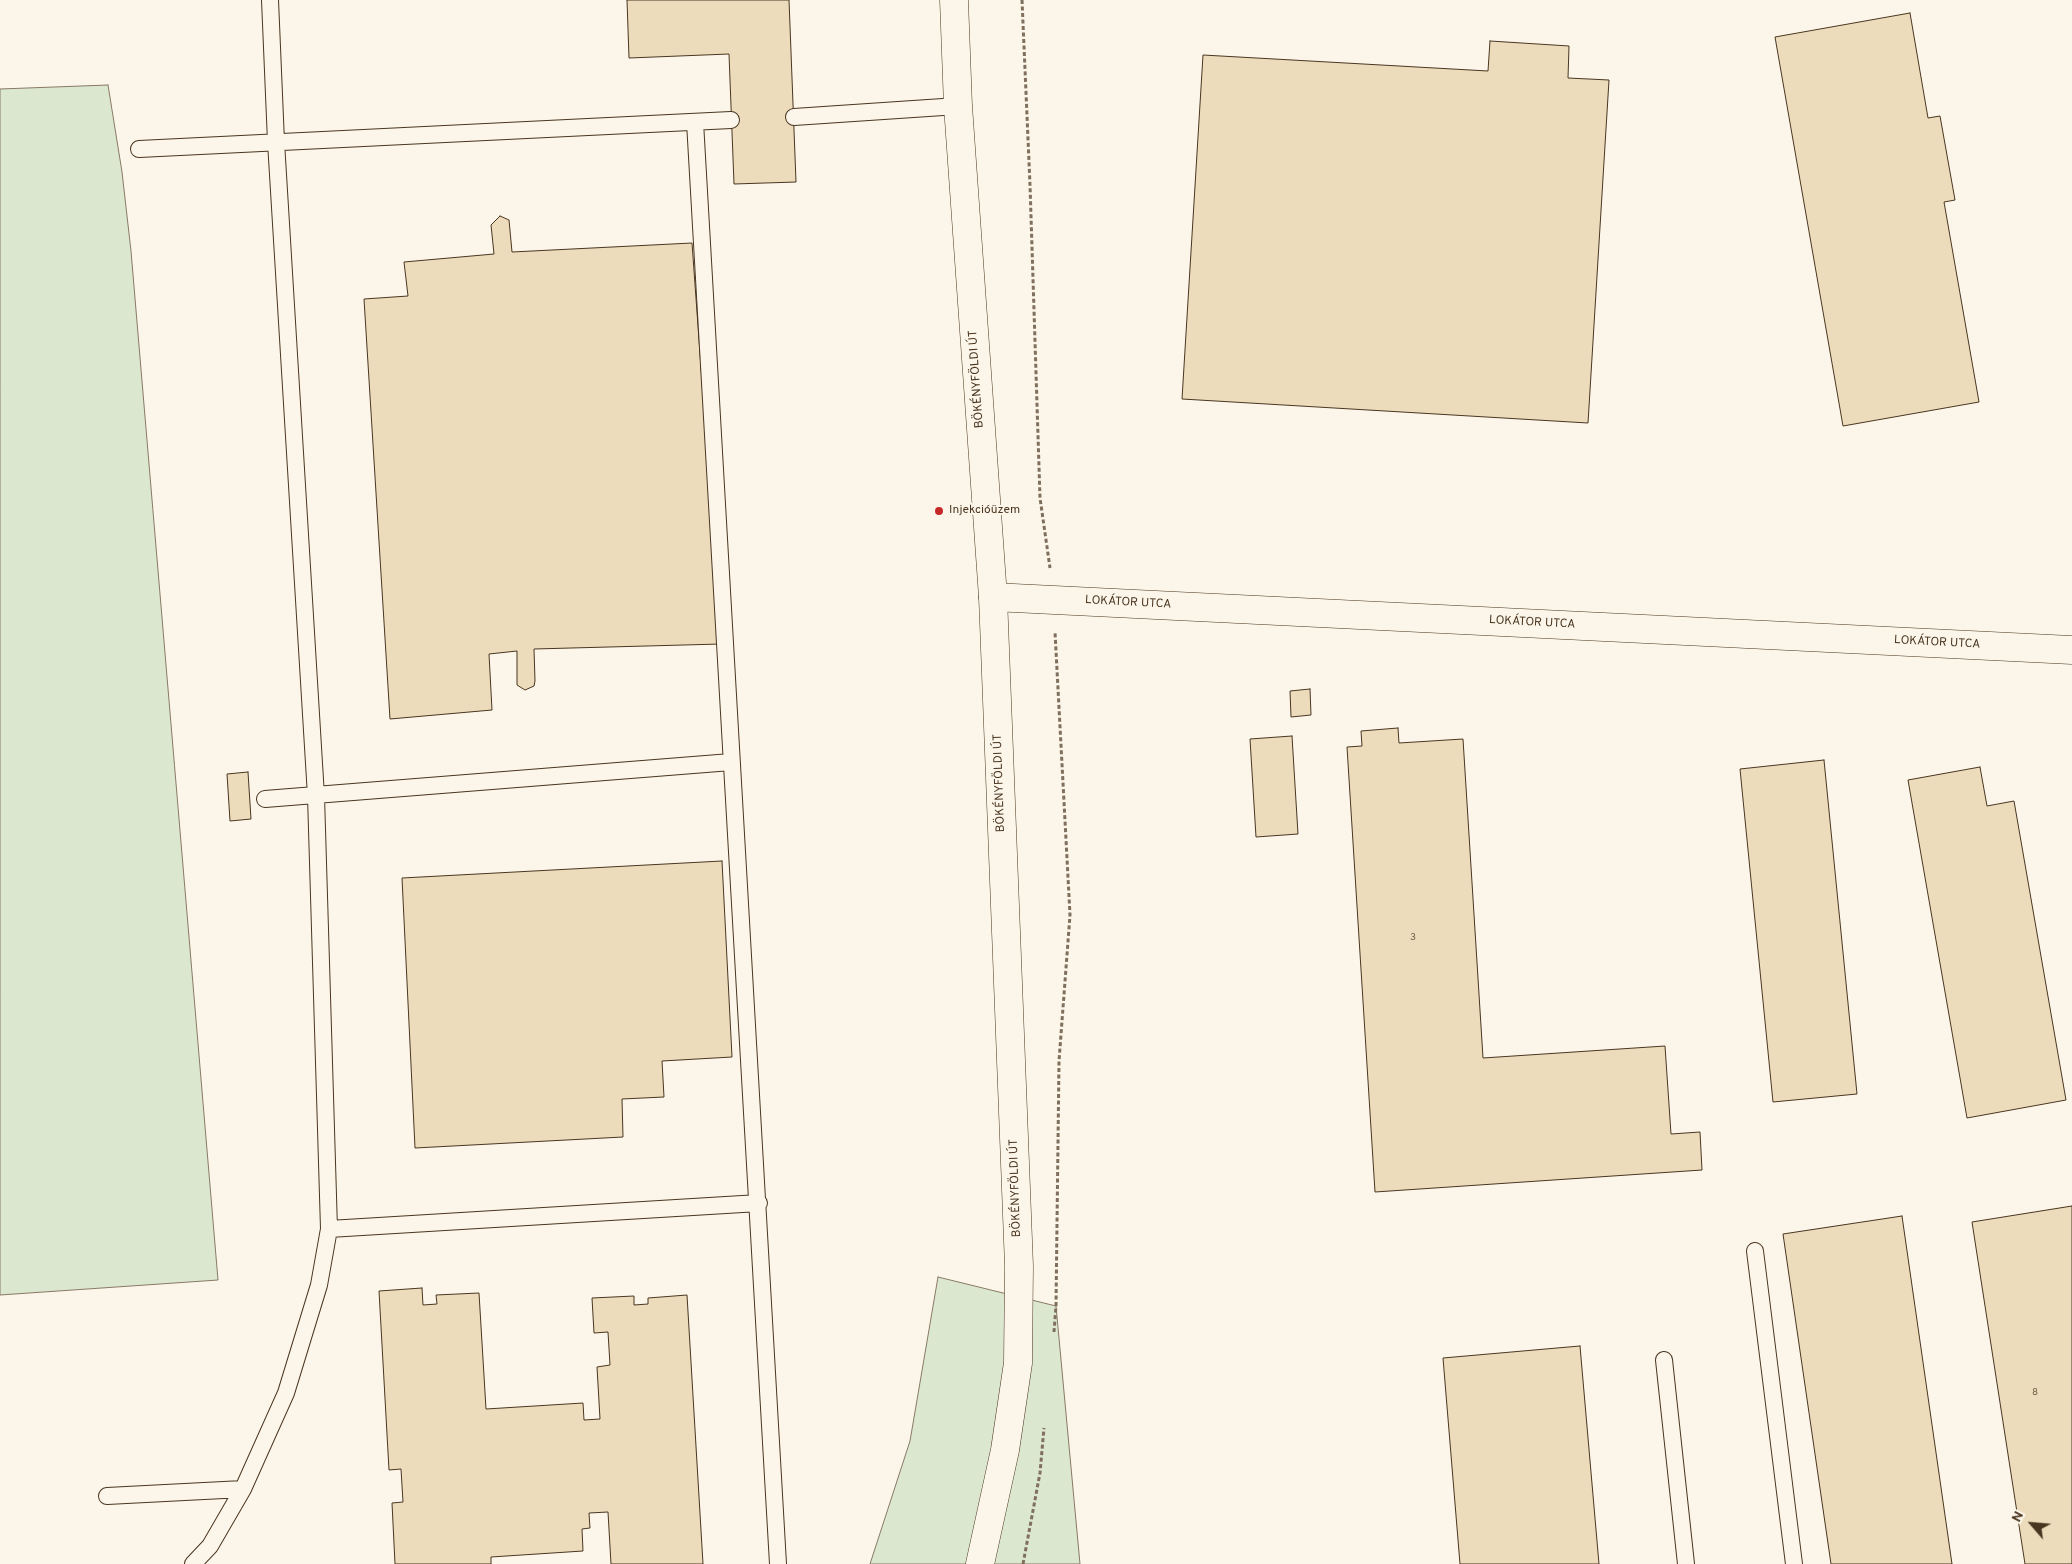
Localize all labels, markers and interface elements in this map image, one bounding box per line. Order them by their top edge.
street label: BÖKÉNYFÖLDI ÚT [966,329,988,429]
place label: Injekcióüzem [949,504,1020,518]
marker: Injekcióüzem [933,505,945,517]
street label: LOKÁTOR UTCA [1084,594,1172,612]
street label: LOKÁTOR UTCA [1488,614,1576,632]
street label: LOKÁTOR UTCA [1893,634,1981,652]
street label: BÖKÉNYFÖLDI ÚT [991,733,1009,833]
house number: 3 [1410,932,1416,944]
street label: BÖKÉNYFÖLDI ÚT [1007,1138,1025,1238]
house number: 8 [2032,1387,2038,1399]
north arrow [2007,1499,2057,1549]
text: N [2008,1509,2028,1525]

